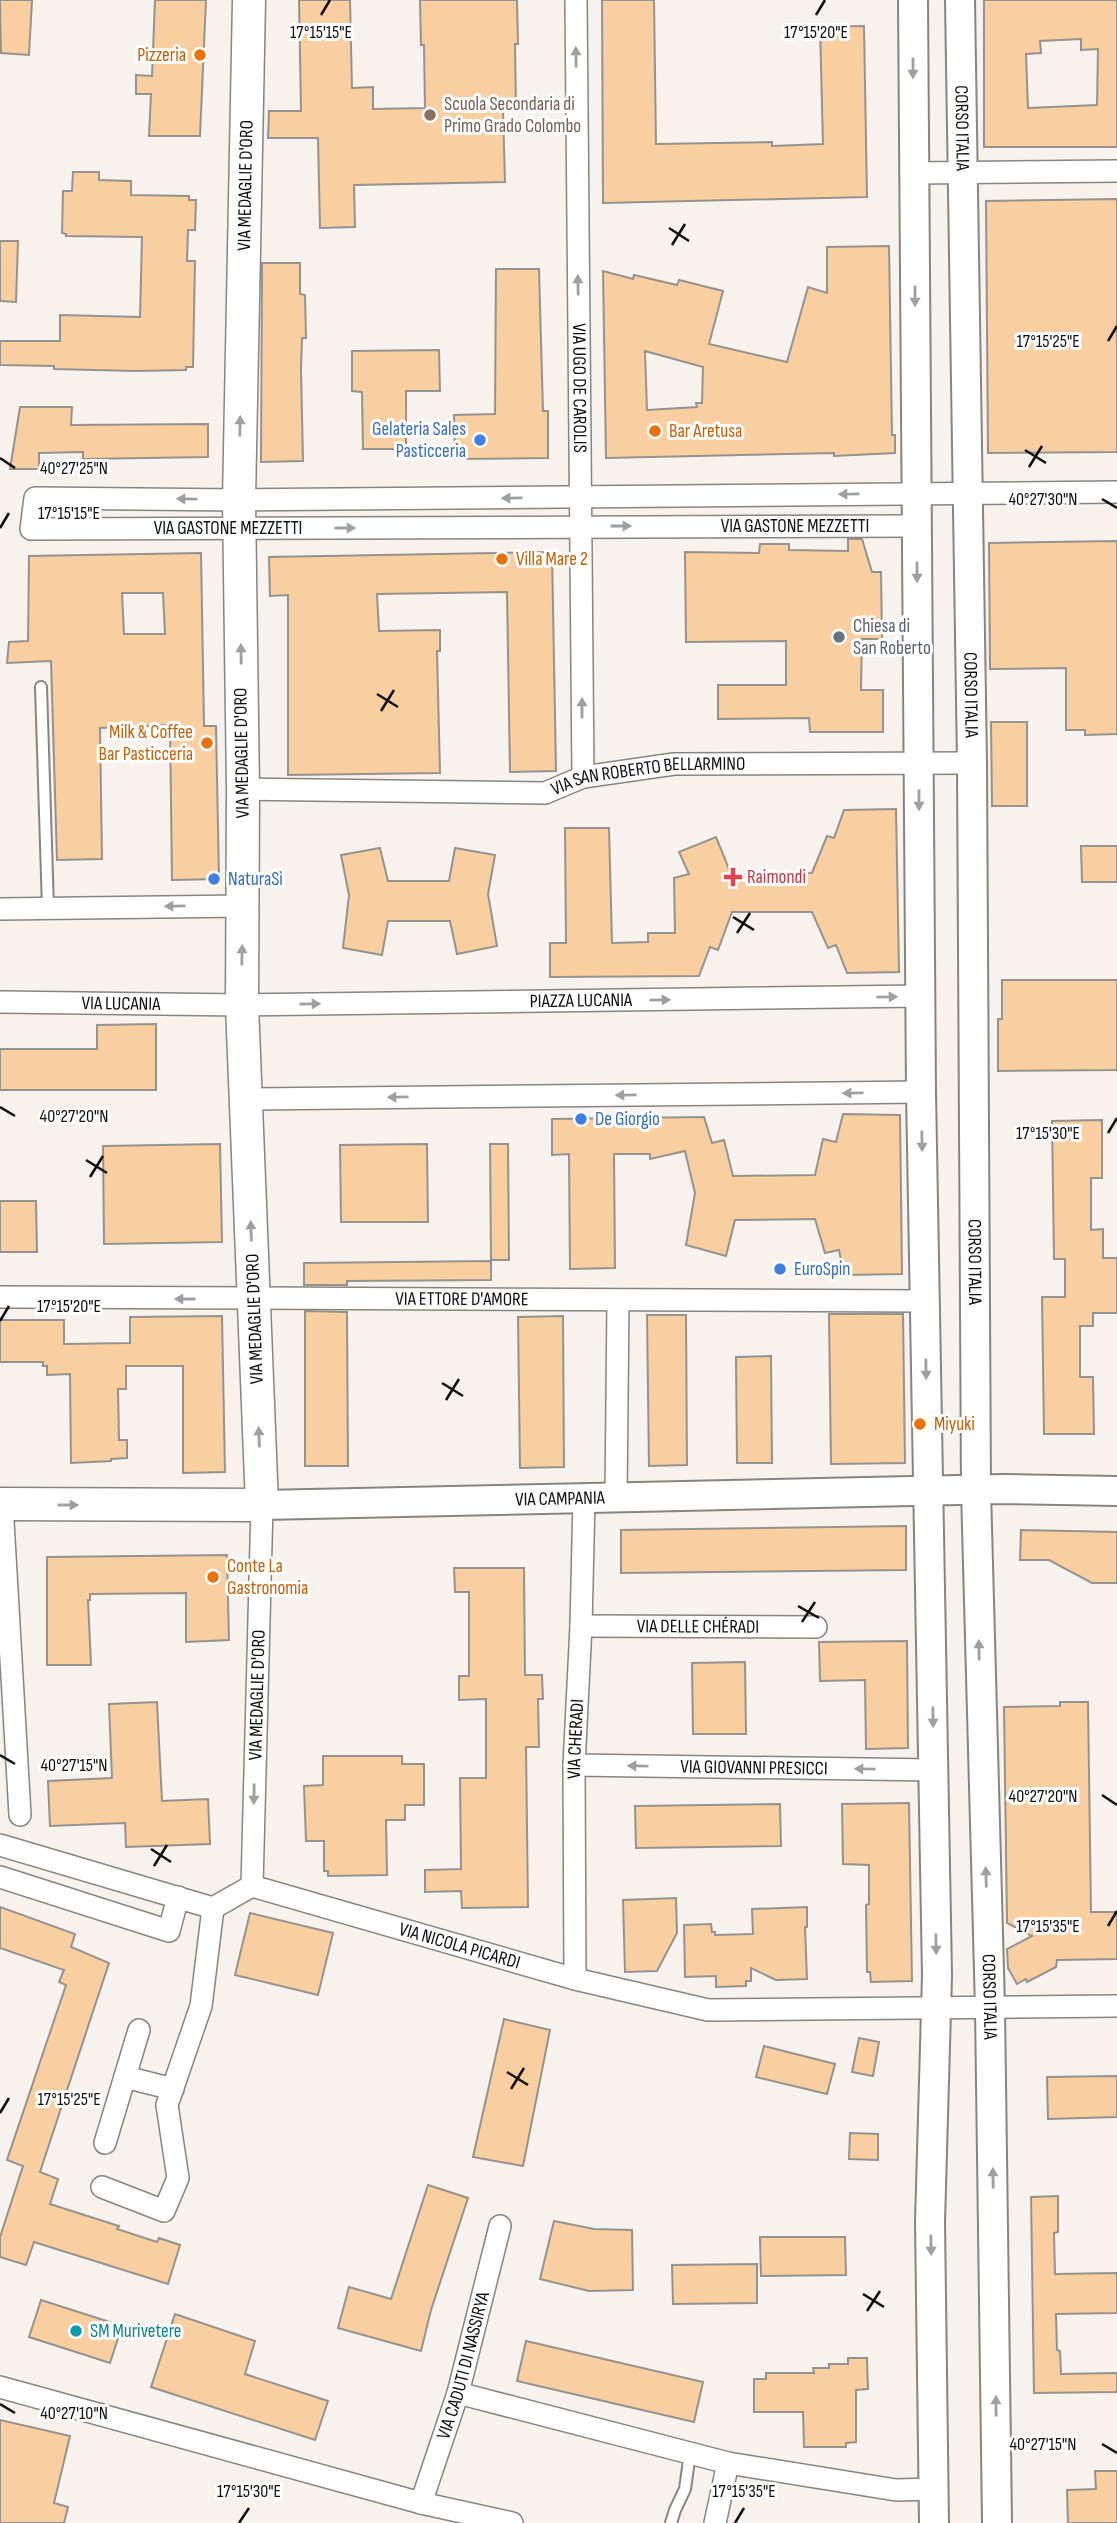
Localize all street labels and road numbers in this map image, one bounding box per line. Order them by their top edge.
street label: CORSO ITALIA [950,85,974,172]
street label: VIA MEDAGLIE D'ORO [232,120,258,251]
street label: VIA UGO DE CAROLIS [567,323,592,453]
street label: VIA GASTONE MEZZETTI [721,515,869,538]
street label: VIA GASTONE MEZZETTI [154,517,302,540]
street label: CORSO ITALIA [959,652,983,739]
street label: VIA MEDAGLIE D'ORO [229,687,255,819]
street label: VIA SAN ROBERTO BELLARMINO [547,752,745,801]
street label: PIAZZA LUCANIA [530,988,633,1013]
street label: VIA LUCANIA [81,992,161,1015]
street label: CORSO ITALIA [963,1219,986,1306]
street label: VIA MEDAGLIE D'ORO [241,1253,269,1385]
street label: VIA ETTORE D'AMORE [395,1287,529,1311]
street label: VIA CAMPANIA [515,1486,606,1511]
street label: VIA DELLE CHÉRADI [637,1615,759,1638]
street label: VIA MEDAGLIE D'ORO [244,1629,270,1761]
street label: VIA CHERADI [562,1698,589,1779]
street label: VIA GIOVANNI PRESICCI [680,1755,828,1780]
street label: VIA NICOLA PICARDI [396,1917,523,1974]
street label: CORSO ITALIA [977,1954,1002,2041]
street label: VIA CADUTI DI NASSIRYA [432,2289,495,2442]

